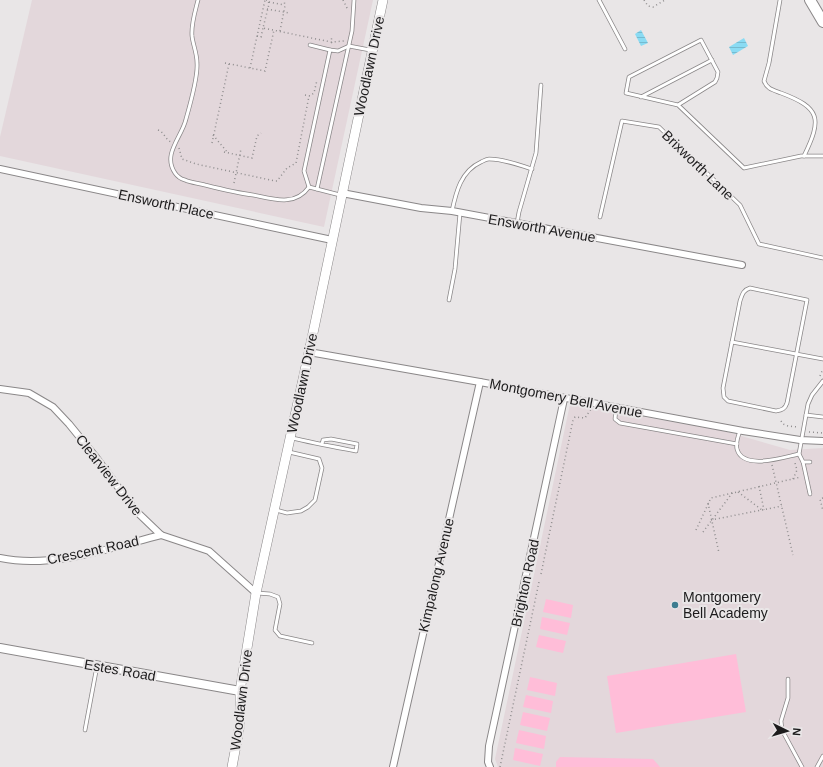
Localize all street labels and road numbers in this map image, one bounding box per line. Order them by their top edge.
street label: Woodlawn Drive [351,14,387,117]
street label: Brixworth Lane [659,127,737,203]
street label: Ensworth Place [117,186,215,222]
street label: Ensworth Avenue [487,211,597,245]
street label: Woodlawn Drive [284,331,320,434]
street label: Montgomery Bell Avenue [488,375,644,421]
street label: Clearview Drive [73,431,146,519]
street label: Kimpalong Avenue [415,516,457,634]
street label: Crescent Road [46,532,140,568]
street label: Brighton Road [508,538,542,628]
street label: Woodlawn Drive [227,648,255,751]
street label: Estes Road [83,656,157,684]

